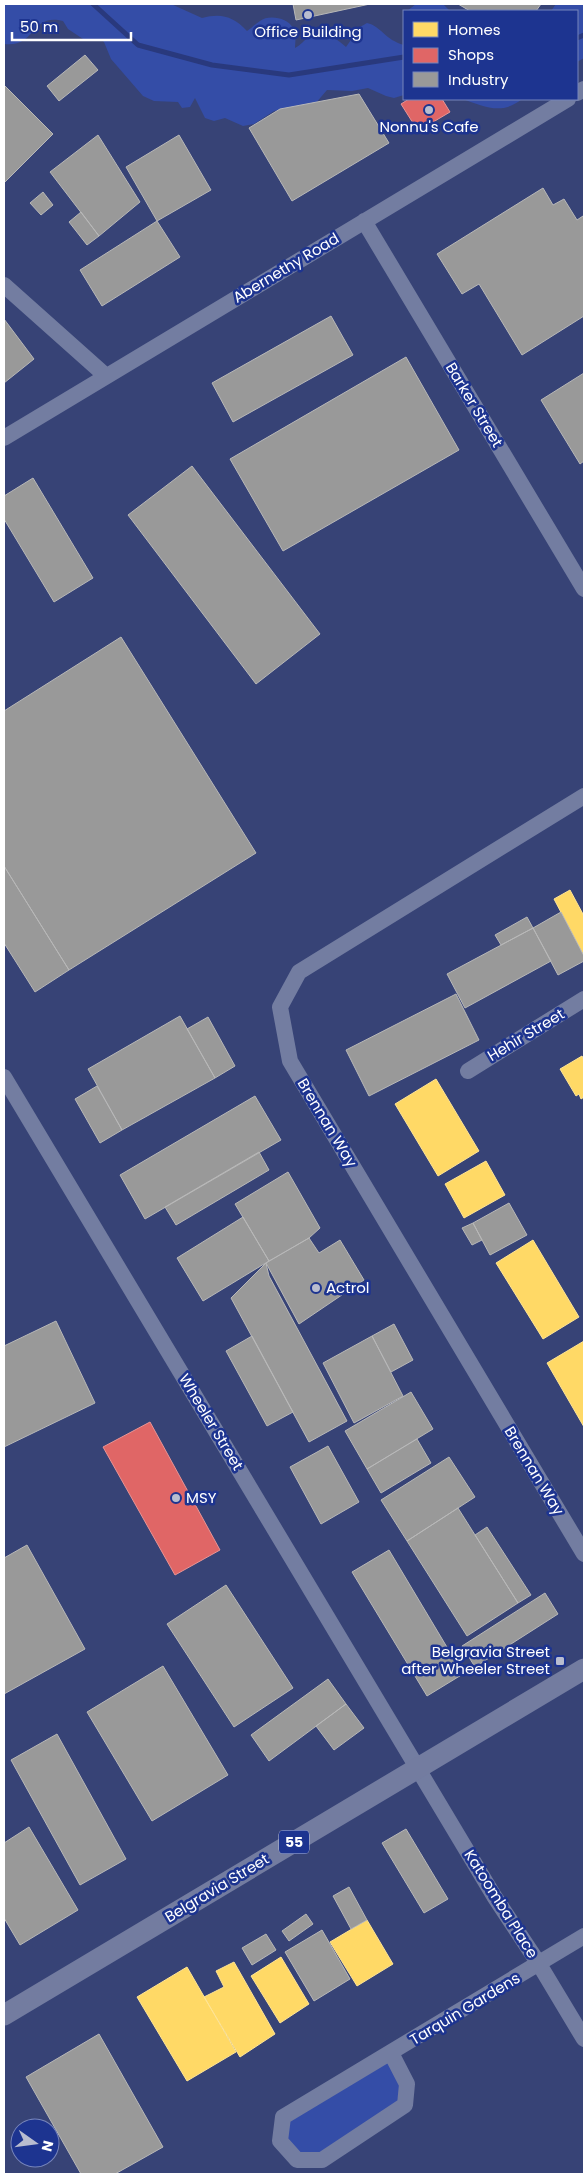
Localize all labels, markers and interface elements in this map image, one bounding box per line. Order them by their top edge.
marker: Office Building [302,9,314,21]
scale bar [12,10,131,42]
legend [403,10,578,100]
text: 50 m [20,16,58,37]
text: Homes [448,19,501,40]
place label: Office Building [254,21,362,42]
text: Shops [448,44,494,65]
text: Industry [448,69,509,90]
marker: Nonnu's Cafe [423,104,435,116]
place label: Nonnu's Cafe [379,116,479,137]
street label: Abernethy Road [229,228,343,308]
street label: Barker Street [441,358,508,451]
street label: Hehir Street [483,1003,568,1066]
street label: Brennan Way [293,1074,363,1172]
place label: Actrol [326,1277,370,1298]
marker: Actrol [310,1282,322,1294]
street label: Wheeler Street [174,1369,249,1474]
street label: Brennan Way [500,1422,570,1520]
place label: MSY [186,1487,217,1508]
marker: MSY [170,1492,182,1504]
place label: Belgravia Street after Wheeler Street [401,1641,550,1679]
marker: Belgravia Street after Wheeler Street [554,1655,566,1667]
road number: 55 [279,1830,309,1854]
street label: Katoomba Place [460,1845,543,1962]
street label: Belgravia Street [161,1848,273,1927]
street label: Tarquin Gardens [406,1967,524,2050]
north arrow [10,2118,60,2168]
text: N [37,2139,59,2154]

